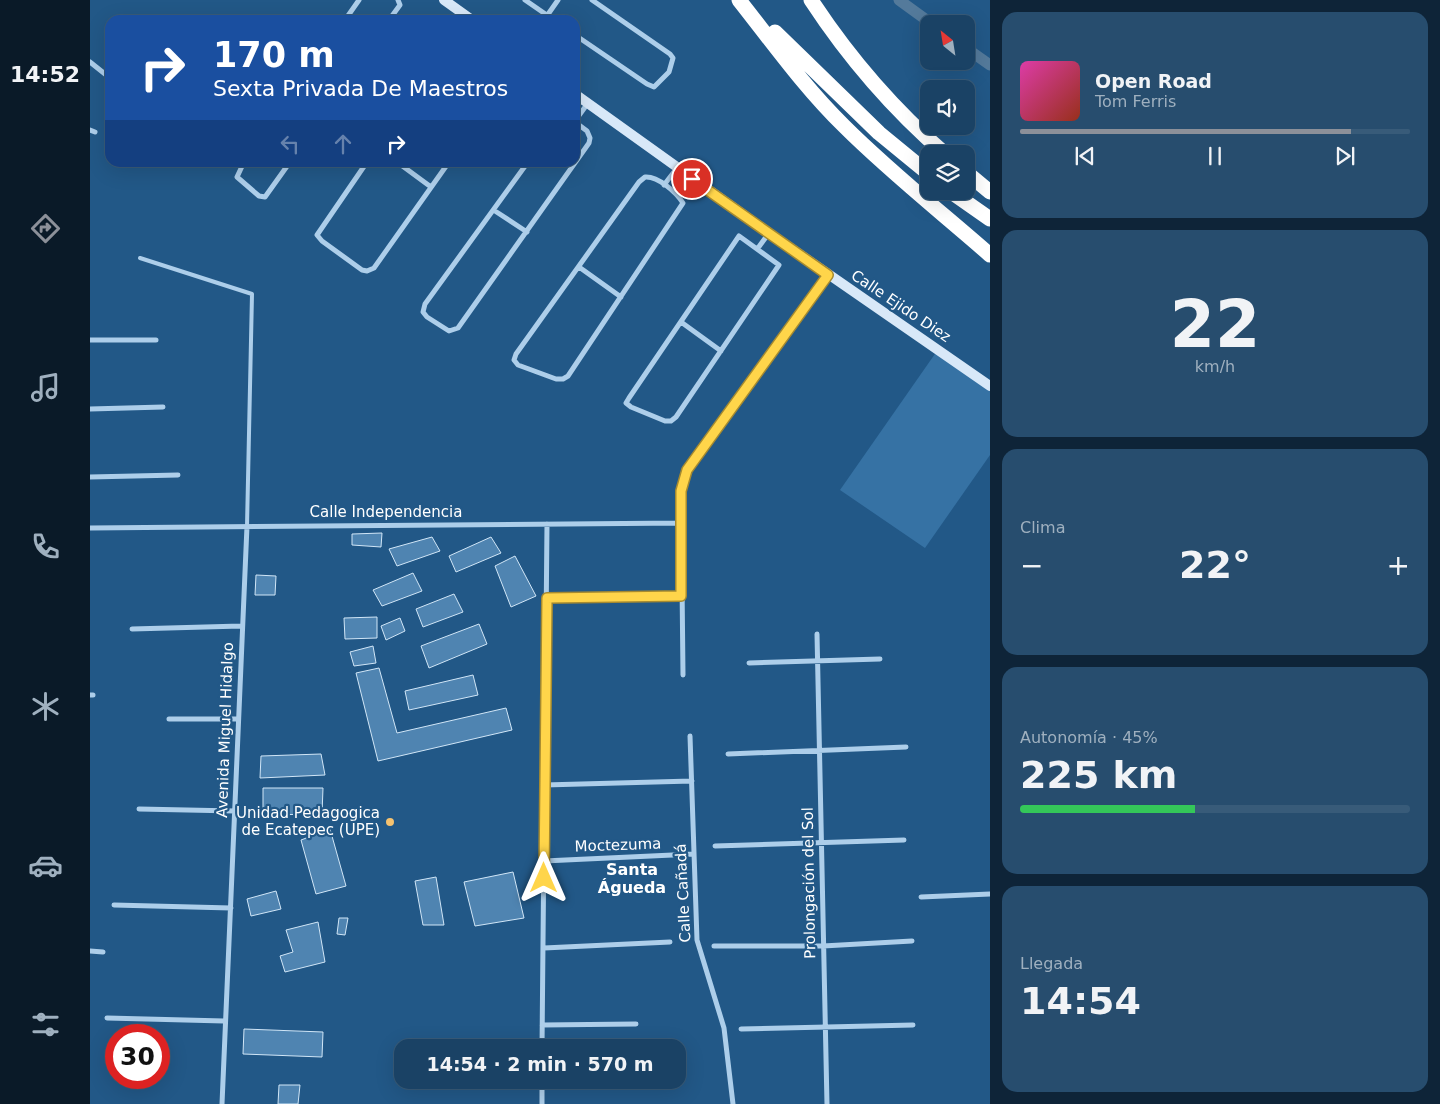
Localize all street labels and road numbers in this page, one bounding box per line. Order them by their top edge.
street label: Calle Ejido Diez [848,266,954,346]
street label: Calle Independencia [310,503,462,521]
street label: Avenida Miguel Hidalgo [213,642,237,818]
street label: Prolongación del Sol [799,807,819,959]
street label: Moctezuma [574,834,662,856]
street label: Calle Cañadá [671,843,695,943]

